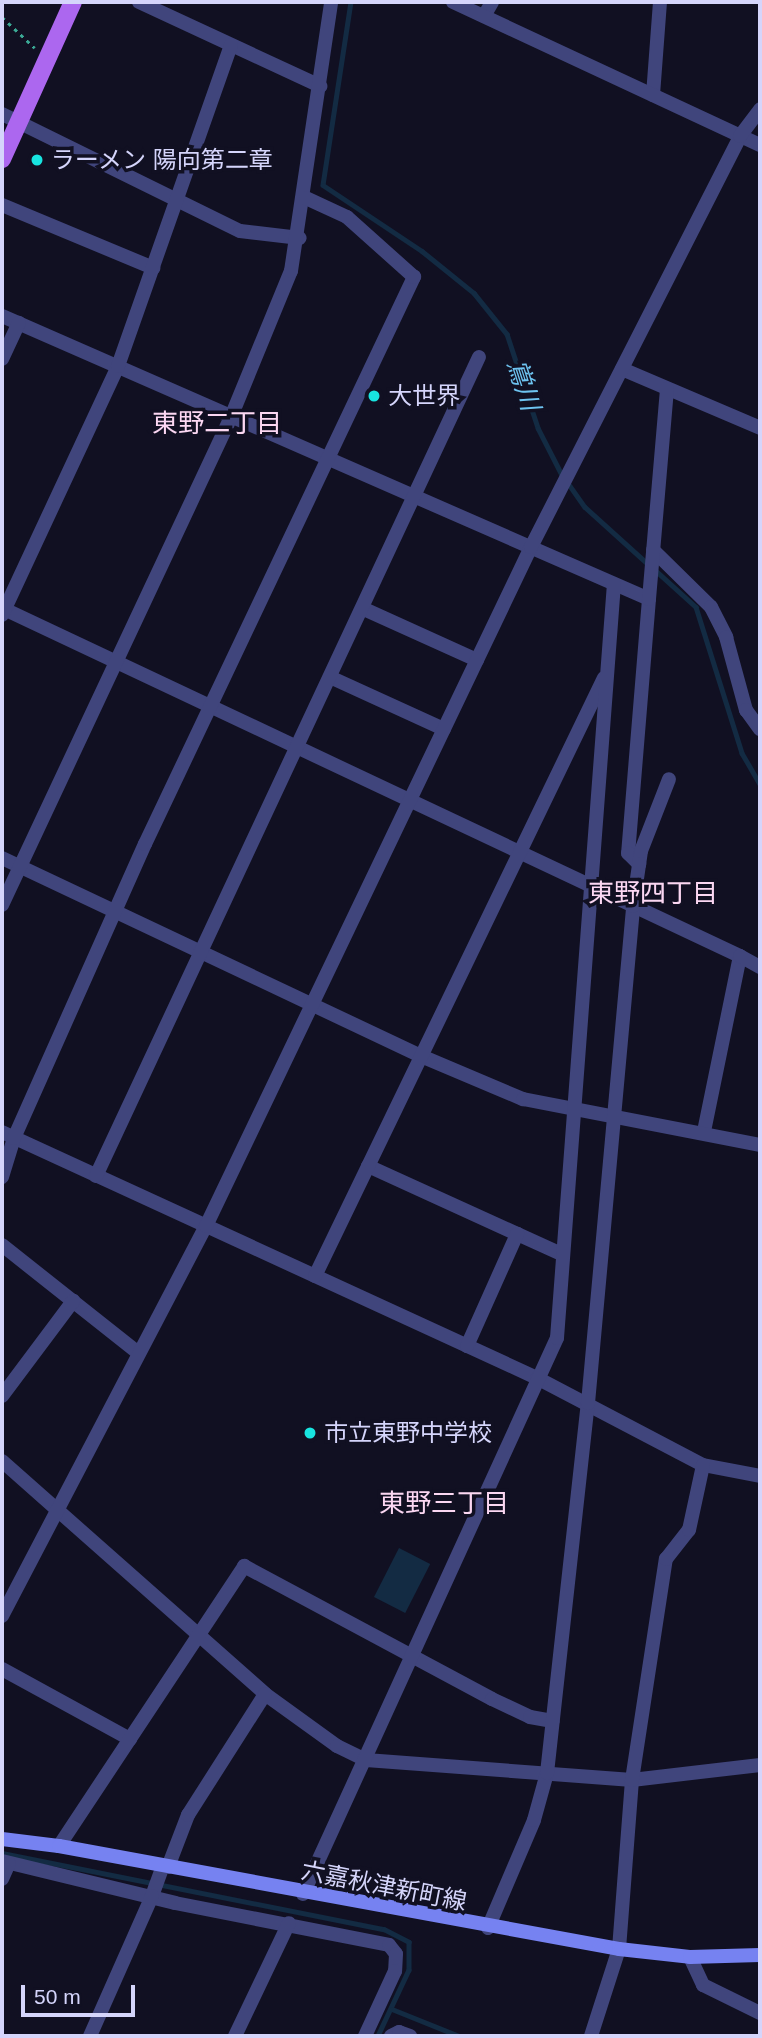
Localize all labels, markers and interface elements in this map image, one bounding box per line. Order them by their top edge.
place label: ラーメン 陽向第二章 [51,146,274,174]
marker: ラーメン 陽向第二章 [29,152,45,168]
water label: 鴬川 [500,355,546,415]
place label: 大世界 [388,382,460,410]
marker: 大世界 [366,388,382,404]
district label: 東野二丁目 [152,408,282,440]
district label: 東野四丁目 [588,878,718,910]
place label: 市立東野中学校 [324,1419,492,1447]
marker: 市立東野中学校 [302,1425,318,1441]
district label: 東野三丁目 [379,1488,509,1520]
street label: 六嘉秋津新町線 [299,1856,469,1916]
scale bar [24,1972,138,2016]
text: 50 m [34,1985,81,2008]

